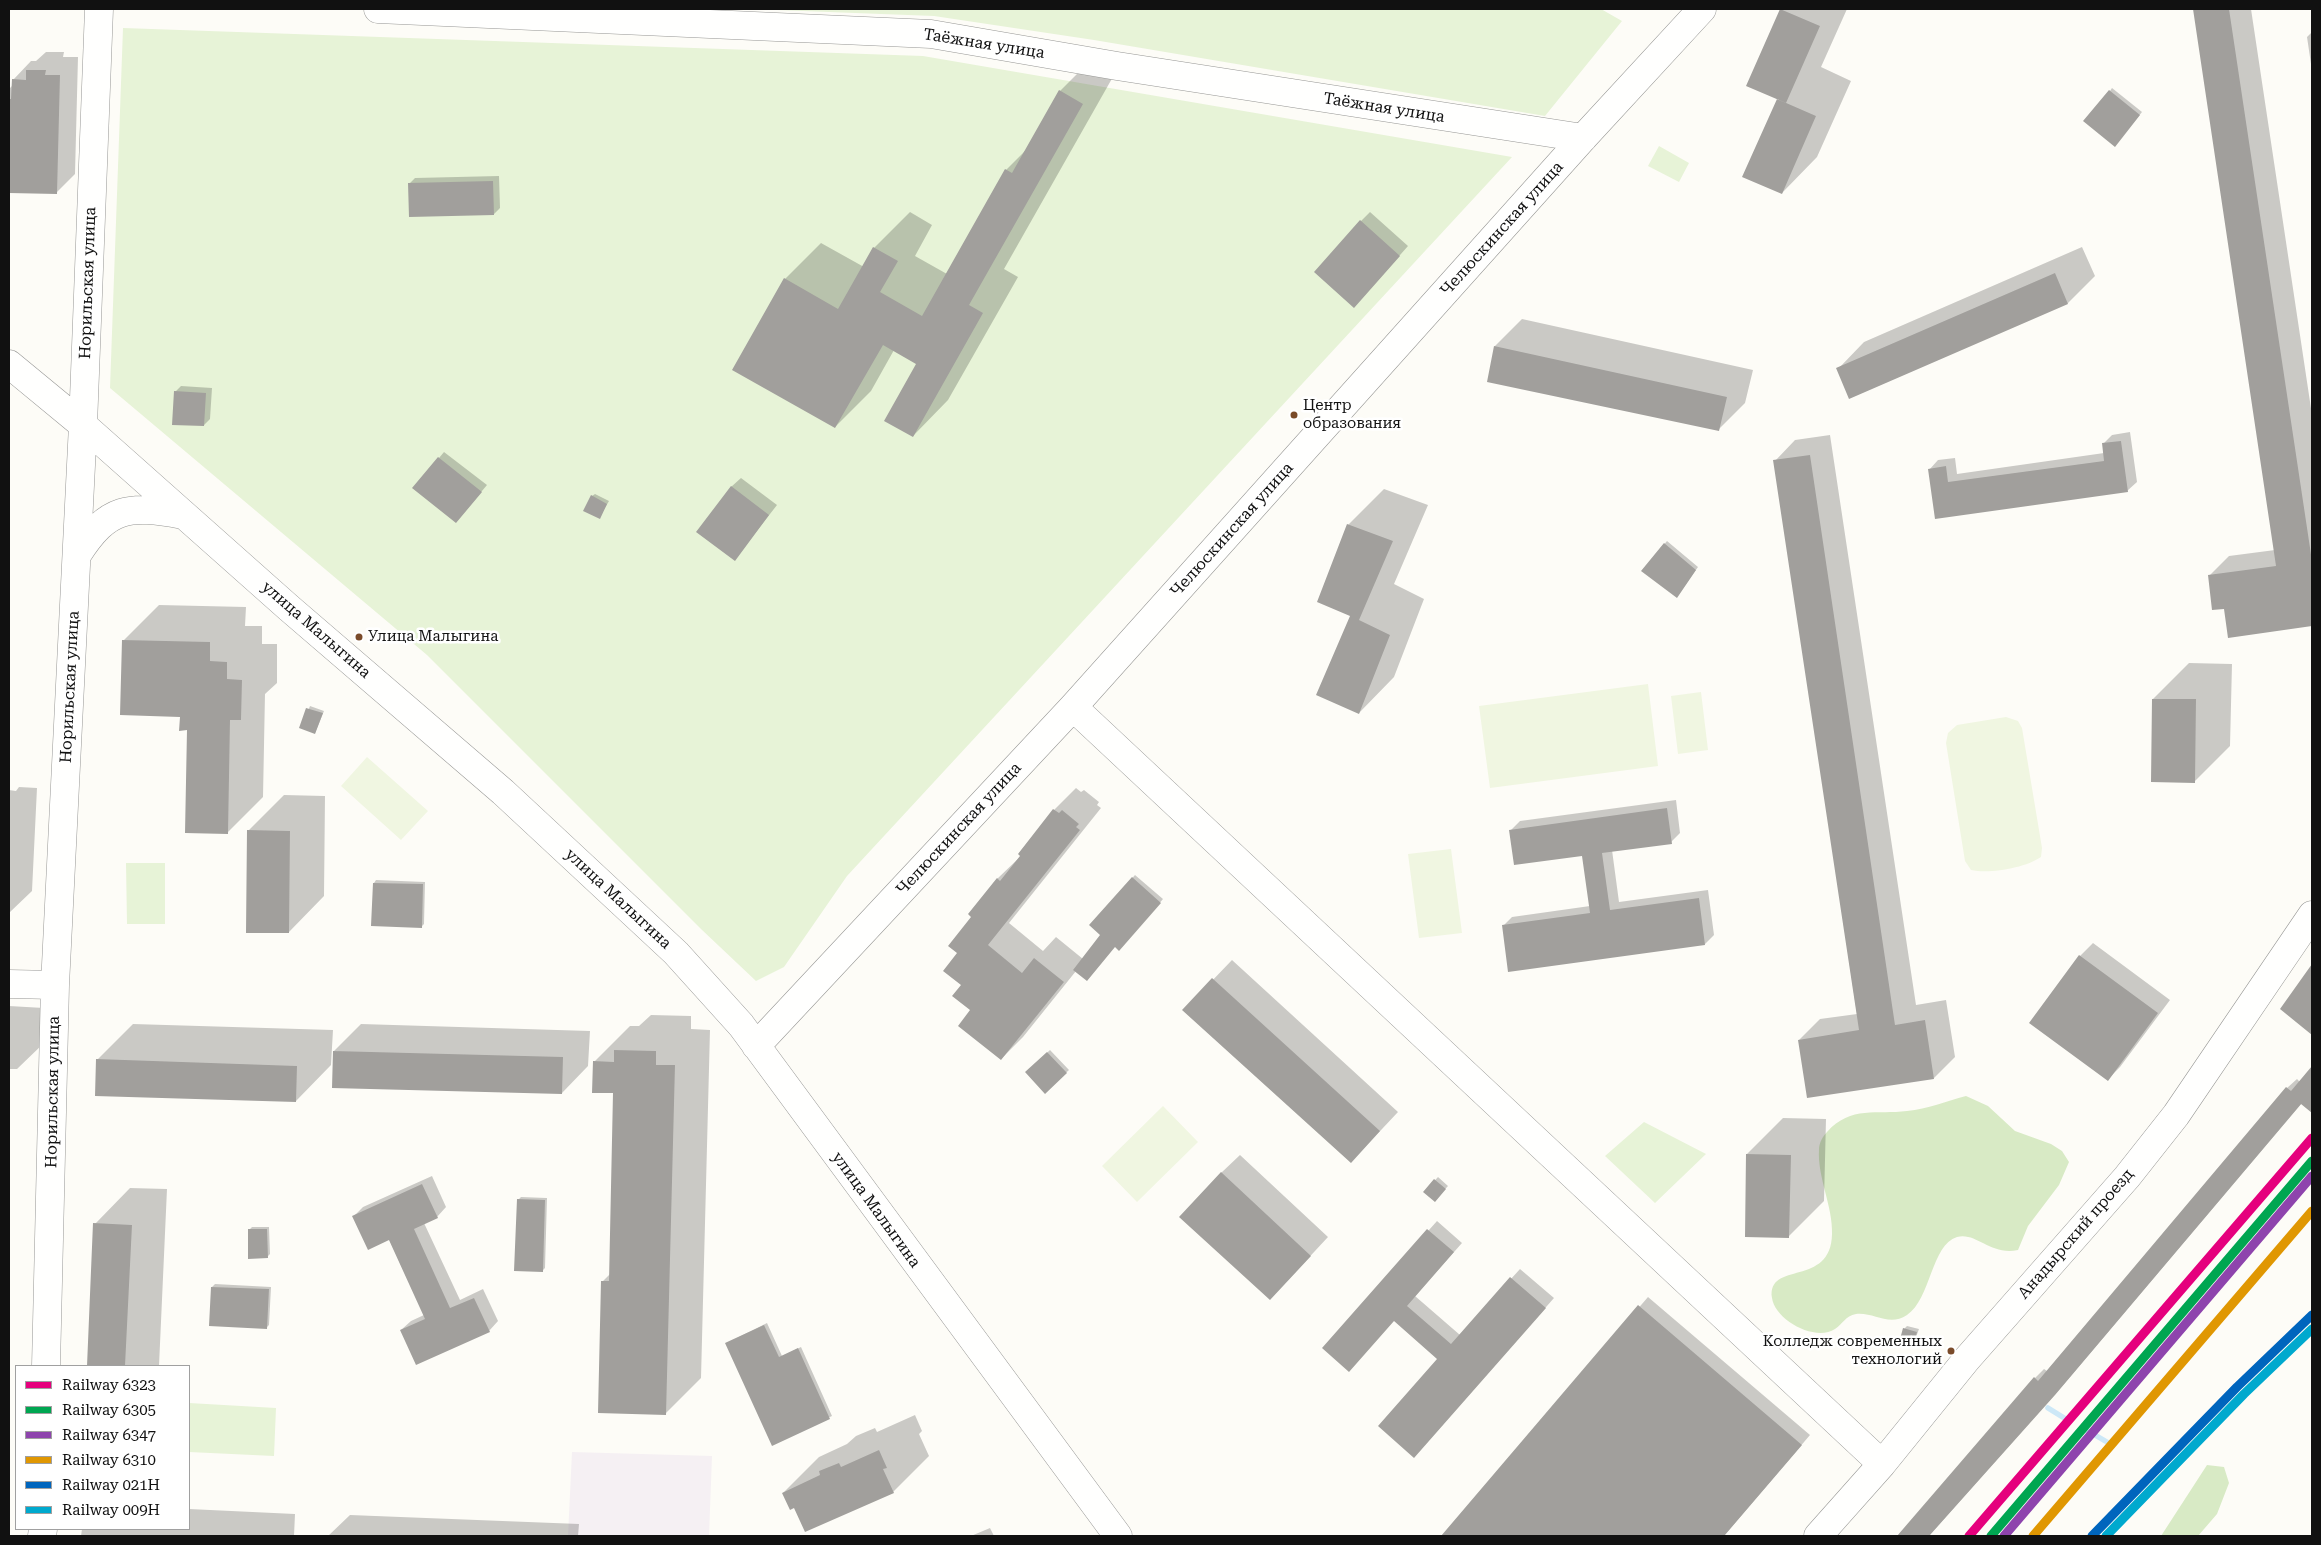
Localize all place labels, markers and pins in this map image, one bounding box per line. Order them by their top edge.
place label: Центр образования [1303,397,1401,432]
marker: Центр образования [1289,410,1299,420]
place label: Улица Малыгина [368,628,498,646]
marker: Улица Малыгина [354,632,364,642]
place label: Колледж современных технологий [1763,1333,1942,1368]
marker: Колледж современных технологий [1946,1346,1956,1356]

